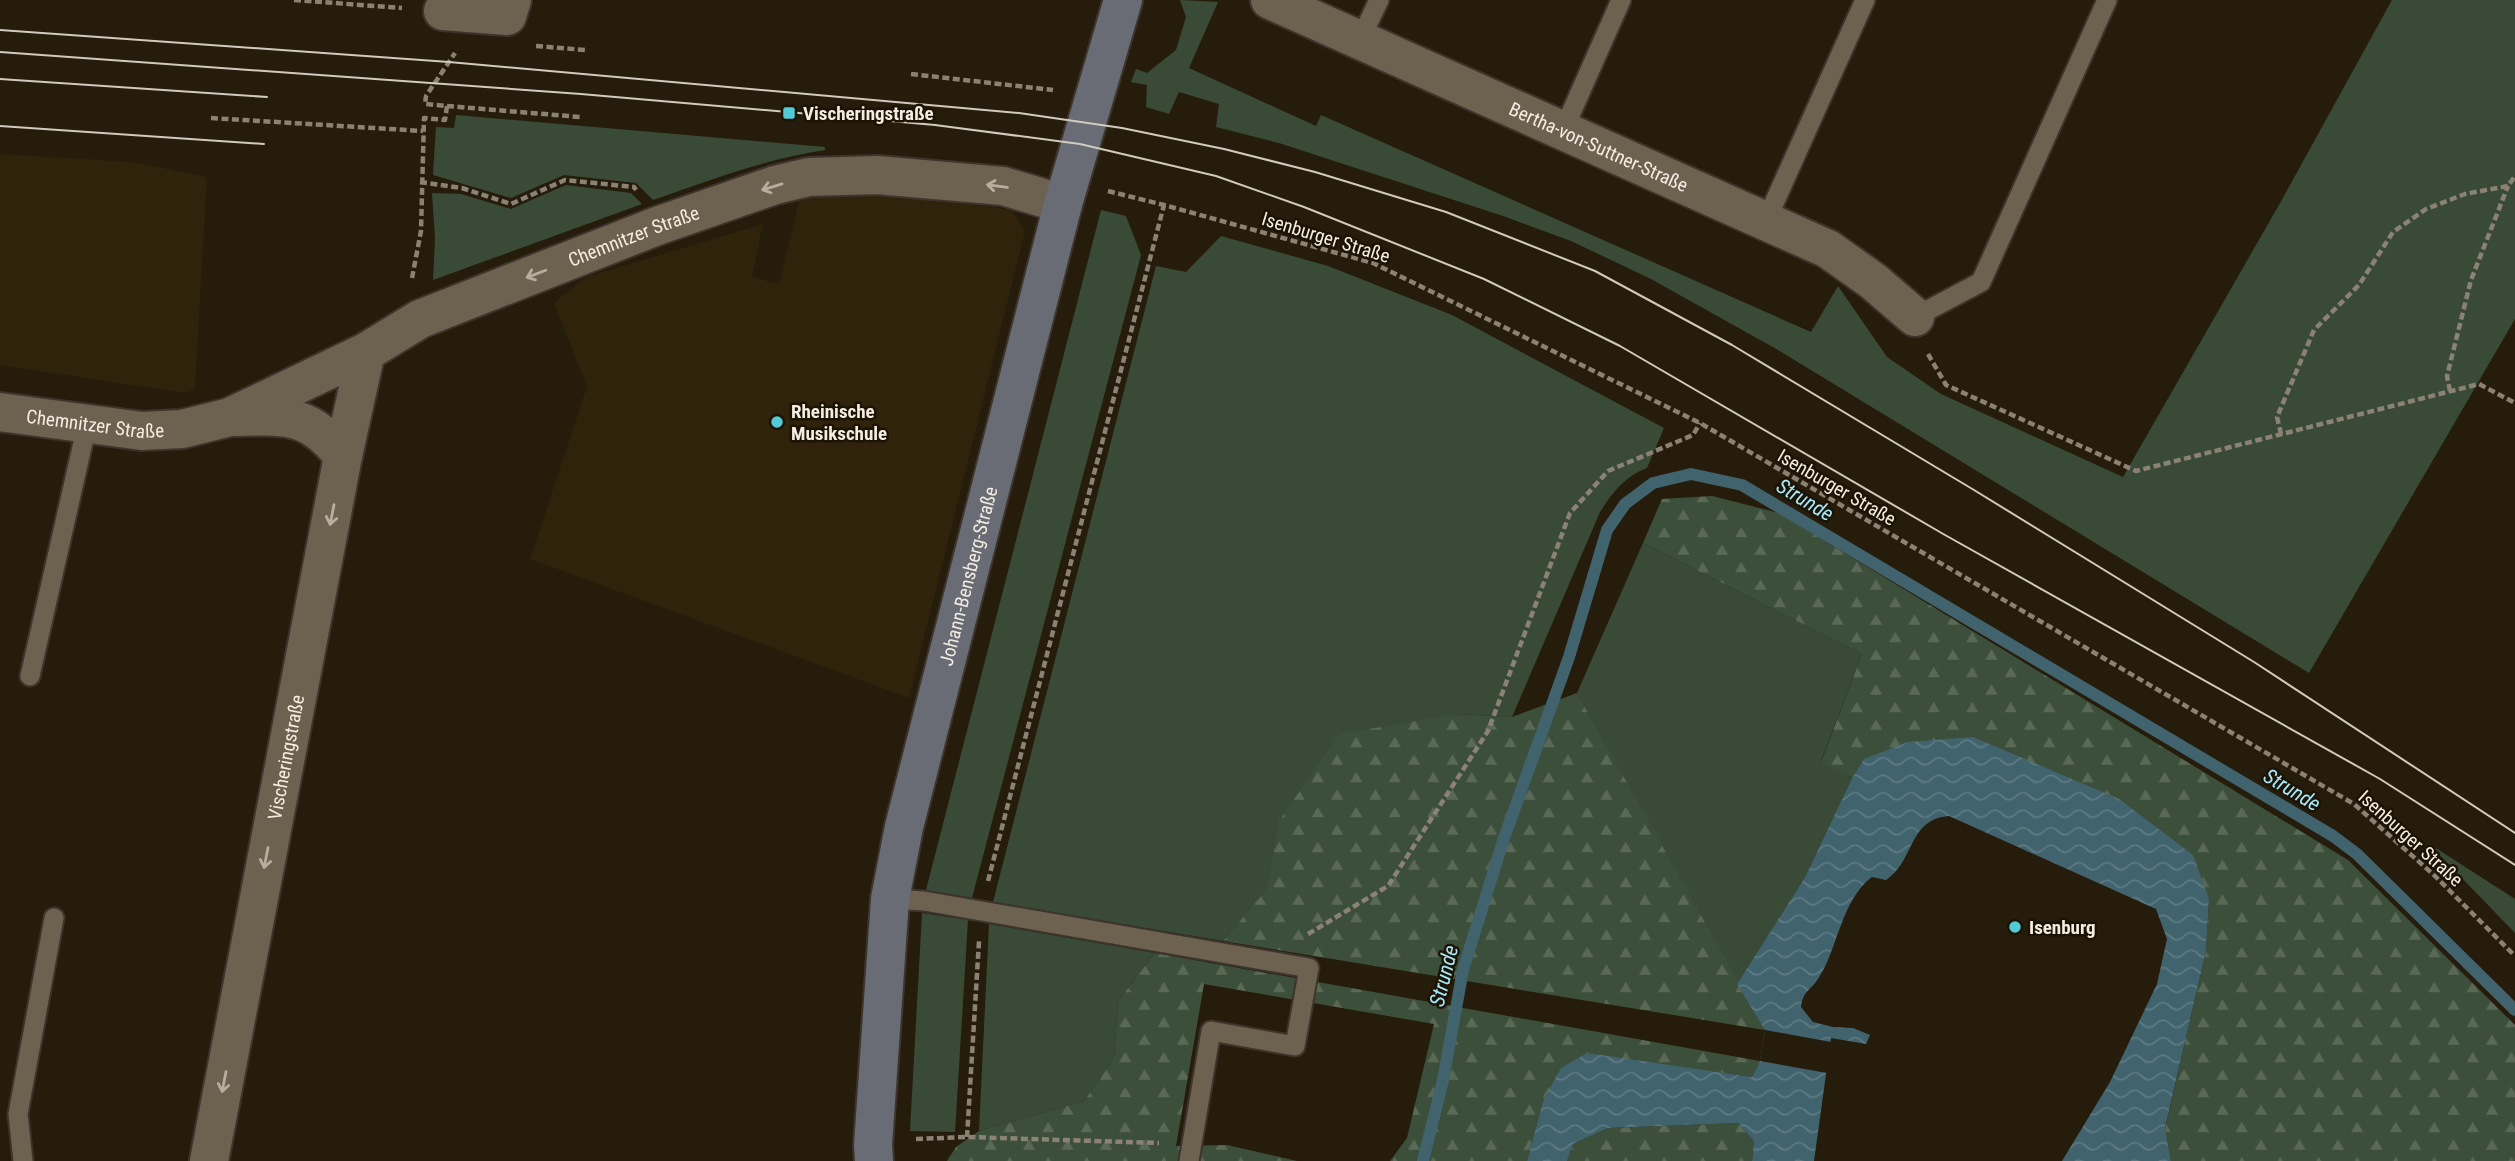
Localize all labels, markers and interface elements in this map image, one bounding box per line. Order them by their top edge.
street label: Bertha-von-Suttner-Straße [1506,97,1692,197]
place label: Vischeringstraße [803,102,934,125]
marker: Vischeringstraße [781,105,797,121]
one-way arrow [987,179,1009,192]
one-way arrow [761,181,783,194]
street label: Chemnitzer Straße [565,201,702,272]
street label: Isenburger Straße [1259,207,1393,268]
one-way arrow [525,269,547,281]
place label: Rheinische Musikschule [791,400,887,445]
street label: Chemnitzer Straße [25,405,165,443]
marker: Rheinische Musikschule [769,414,785,430]
street label: Isenburger Straße [1773,444,1900,531]
water label: Strunde [1772,474,1838,526]
street label: Johann-Bensberg-Straße [935,484,1002,668]
one-way arrow [324,503,338,526]
street label: Vischeringstraße [263,693,309,822]
water label: Strunde [2259,764,2325,816]
street label: Isenburger Straße [2354,785,2468,891]
one-way arrow [259,847,273,869]
place label: Isenburg [2029,916,2096,939]
marker: Isenburg [2007,919,2023,935]
water label: Strunde [1425,943,1463,1009]
one-way arrow [217,1070,230,1093]

